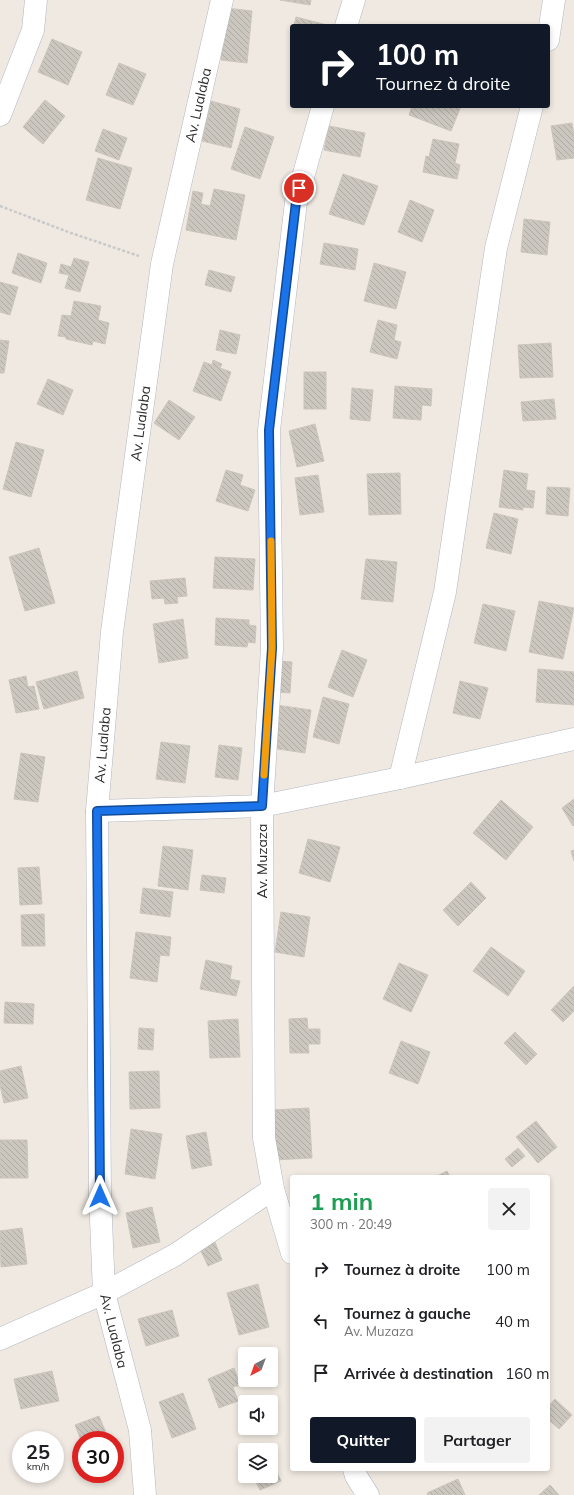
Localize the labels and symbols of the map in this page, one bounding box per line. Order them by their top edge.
street label: Av. Lualaba [181,66,215,144]
pin [282,171,316,205]
street label: Av. Lualaba [126,385,154,462]
street label: Av. Lualaba [90,707,115,784]
street label: Av. Muzaza [253,824,271,898]
position arrow [79,1175,121,1217]
street label: Av. Lualaba [96,1292,132,1370]
north arrow [238,1347,278,1387]
speed limit sign: 30 [72,1431,124,1483]

